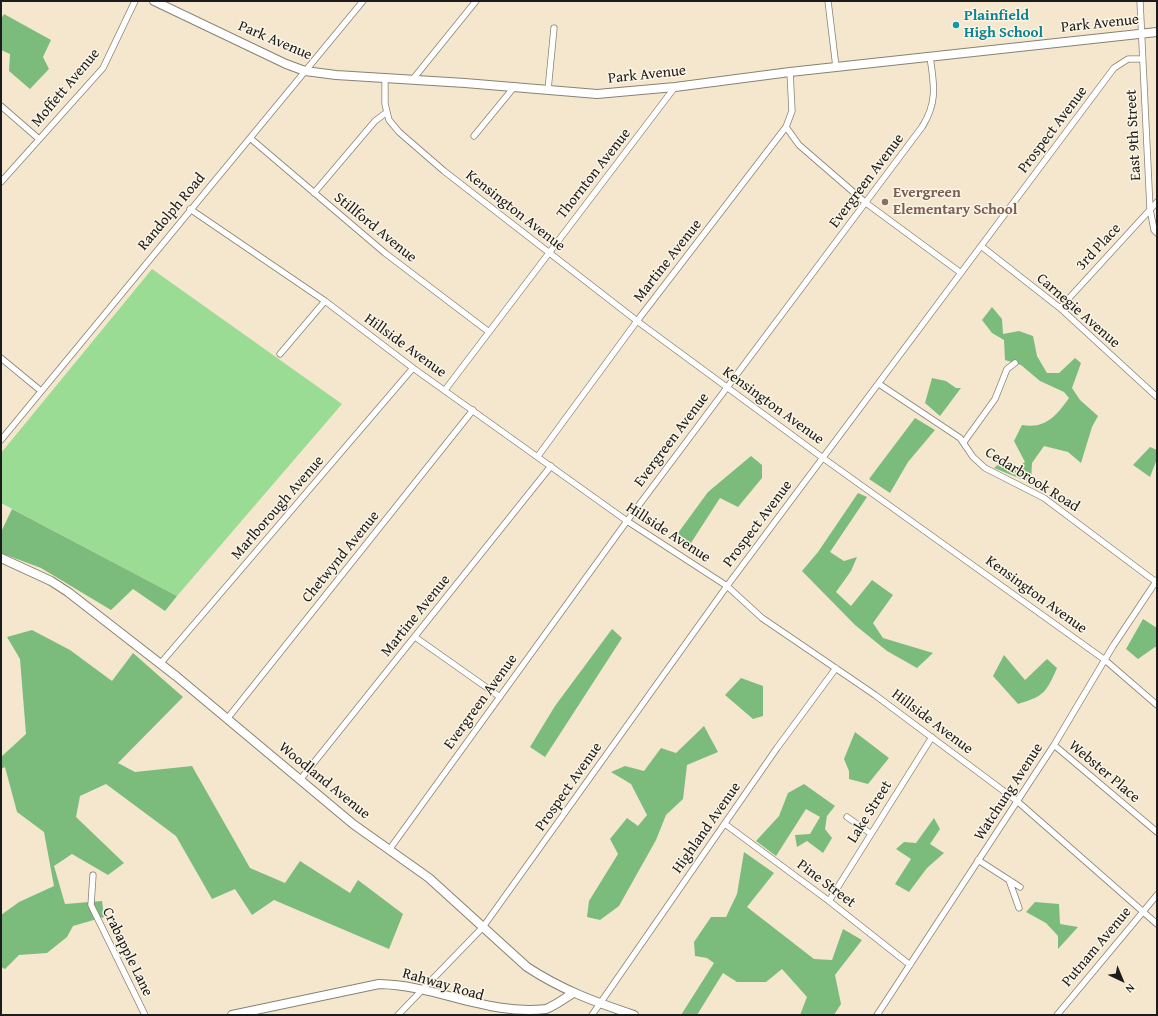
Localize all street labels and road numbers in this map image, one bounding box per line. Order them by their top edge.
street label: Park Avenue [1060,11,1140,37]
street label: Park Avenue [235,17,315,65]
street label: Moffett Avenue [28,45,104,131]
street label: Park Avenue [607,62,687,88]
street label: Prospect Avenue [1014,83,1092,177]
street label: East 9th Street [1123,89,1145,181]
street label: Thornton Avenue [553,125,635,223]
street label: Evergreen Avenue [826,130,908,232]
street label: Kensington Avenue [462,167,568,255]
street label: Randolph Road [135,170,209,254]
street label: Stillford Avenue [330,189,420,267]
street label: Martine Avenue [630,216,706,306]
street label: 3rd Place [1073,220,1125,274]
street label: Carnegie Avenue [1032,270,1124,352]
street label: Hillside Avenue [360,310,450,382]
street label: Kensington Avenue [719,363,827,449]
street label: Evergreen Avenue [631,389,713,491]
street label: Cedarbrook Road [982,444,1082,516]
street label: Marlborough Avenue [228,452,328,564]
street label: Prospect Avenue [719,477,797,571]
street label: Hillside Avenue [622,499,714,567]
street label: Chetwynd Avenue [298,507,384,607]
street label: Kensington Avenue [982,552,1090,638]
street label: Martine Avenue [378,572,454,660]
street label: Evergreen Avenue [440,651,522,753]
street label: Hillside Avenue [888,686,976,758]
street label: Webster Place [1065,737,1143,807]
street label: Woodland Avenue [275,739,373,823]
street label: Prospect Avenue [532,739,606,835]
street label: Watchung Avenue [971,740,1047,844]
street label: Lake Street [844,778,896,846]
street label: Highland Avenue [669,779,745,877]
street label: Pine Street [793,856,859,912]
street label: Putnam Avenue [1058,903,1136,991]
street label: Crabapple Lane [98,905,156,999]
street label: Rahway Road [400,965,486,1005]

